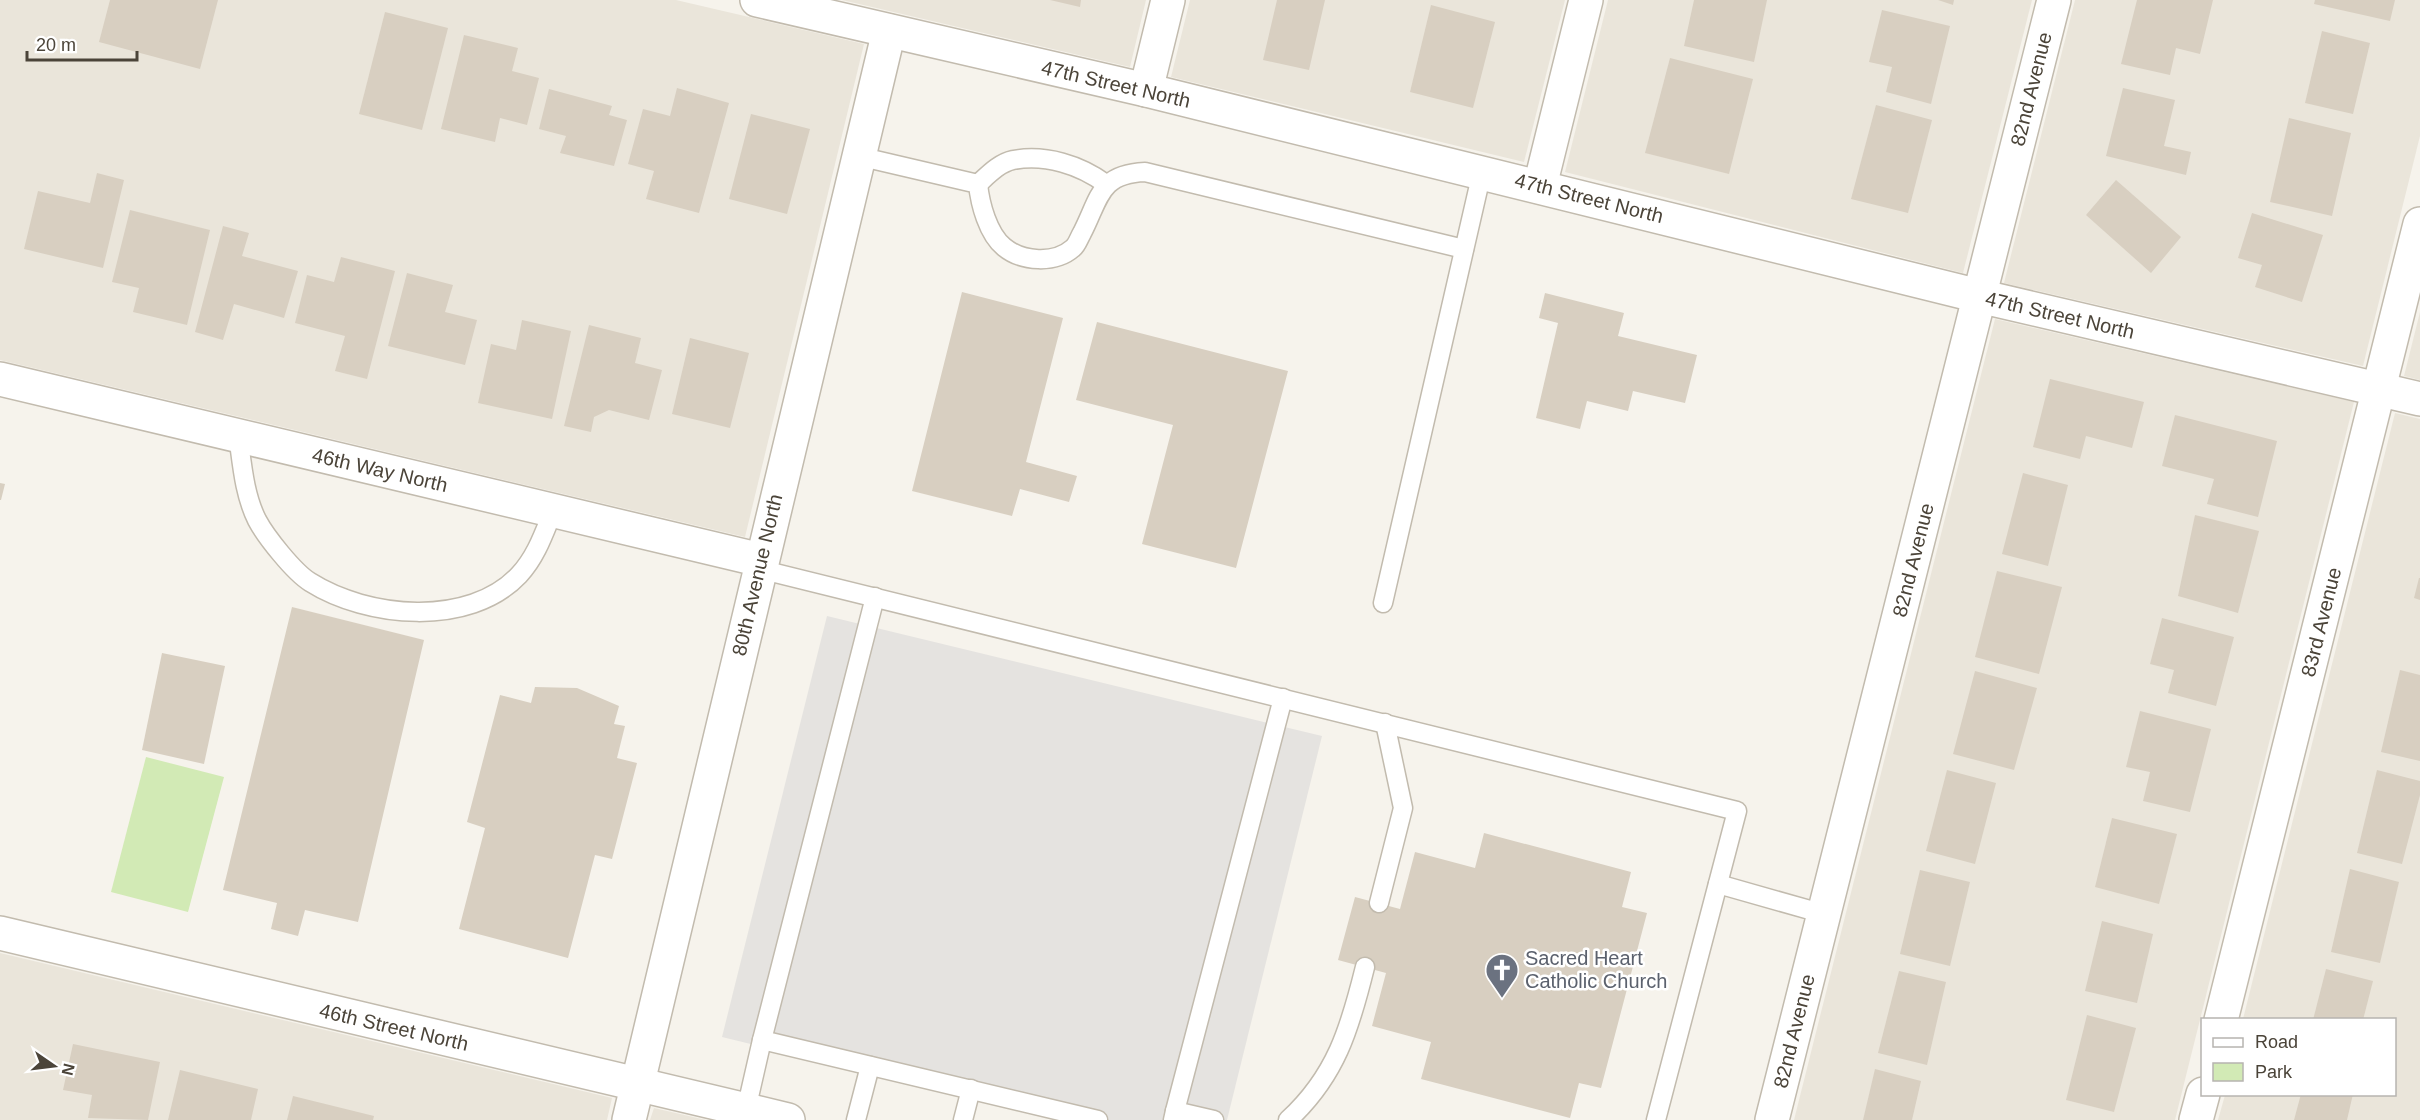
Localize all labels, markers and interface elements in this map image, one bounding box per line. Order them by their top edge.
scale bar [27,24,136,62]
street label: 82nd Avenue [2006,30,2056,148]
text: 20 m [36,35,76,55]
street label: 47th Street North [1039,56,1193,112]
street label: 47th Street North [1512,169,1666,227]
street label: 47th Street North [1983,287,2137,343]
street label: 46th Way North [310,444,450,496]
street label: 80th Avenue North [728,492,786,658]
street label: 82nd Avenue [1888,501,1938,619]
street label: 83rd Avenue [2297,565,2345,679]
place label: Sacred Heart Catholic Church [1525,947,1667,992]
church icon: Sacred Heart Catholic Church [1484,952,1520,999]
street label: 82nd Avenue [1769,972,1819,1090]
street label: 46th Street North [317,999,471,1055]
legend [2201,1018,2396,1096]
text: Road [2255,1032,2298,1052]
north arrow [24,1036,84,1096]
text: N [58,1062,78,1077]
text: Park [2255,1062,2293,1082]

